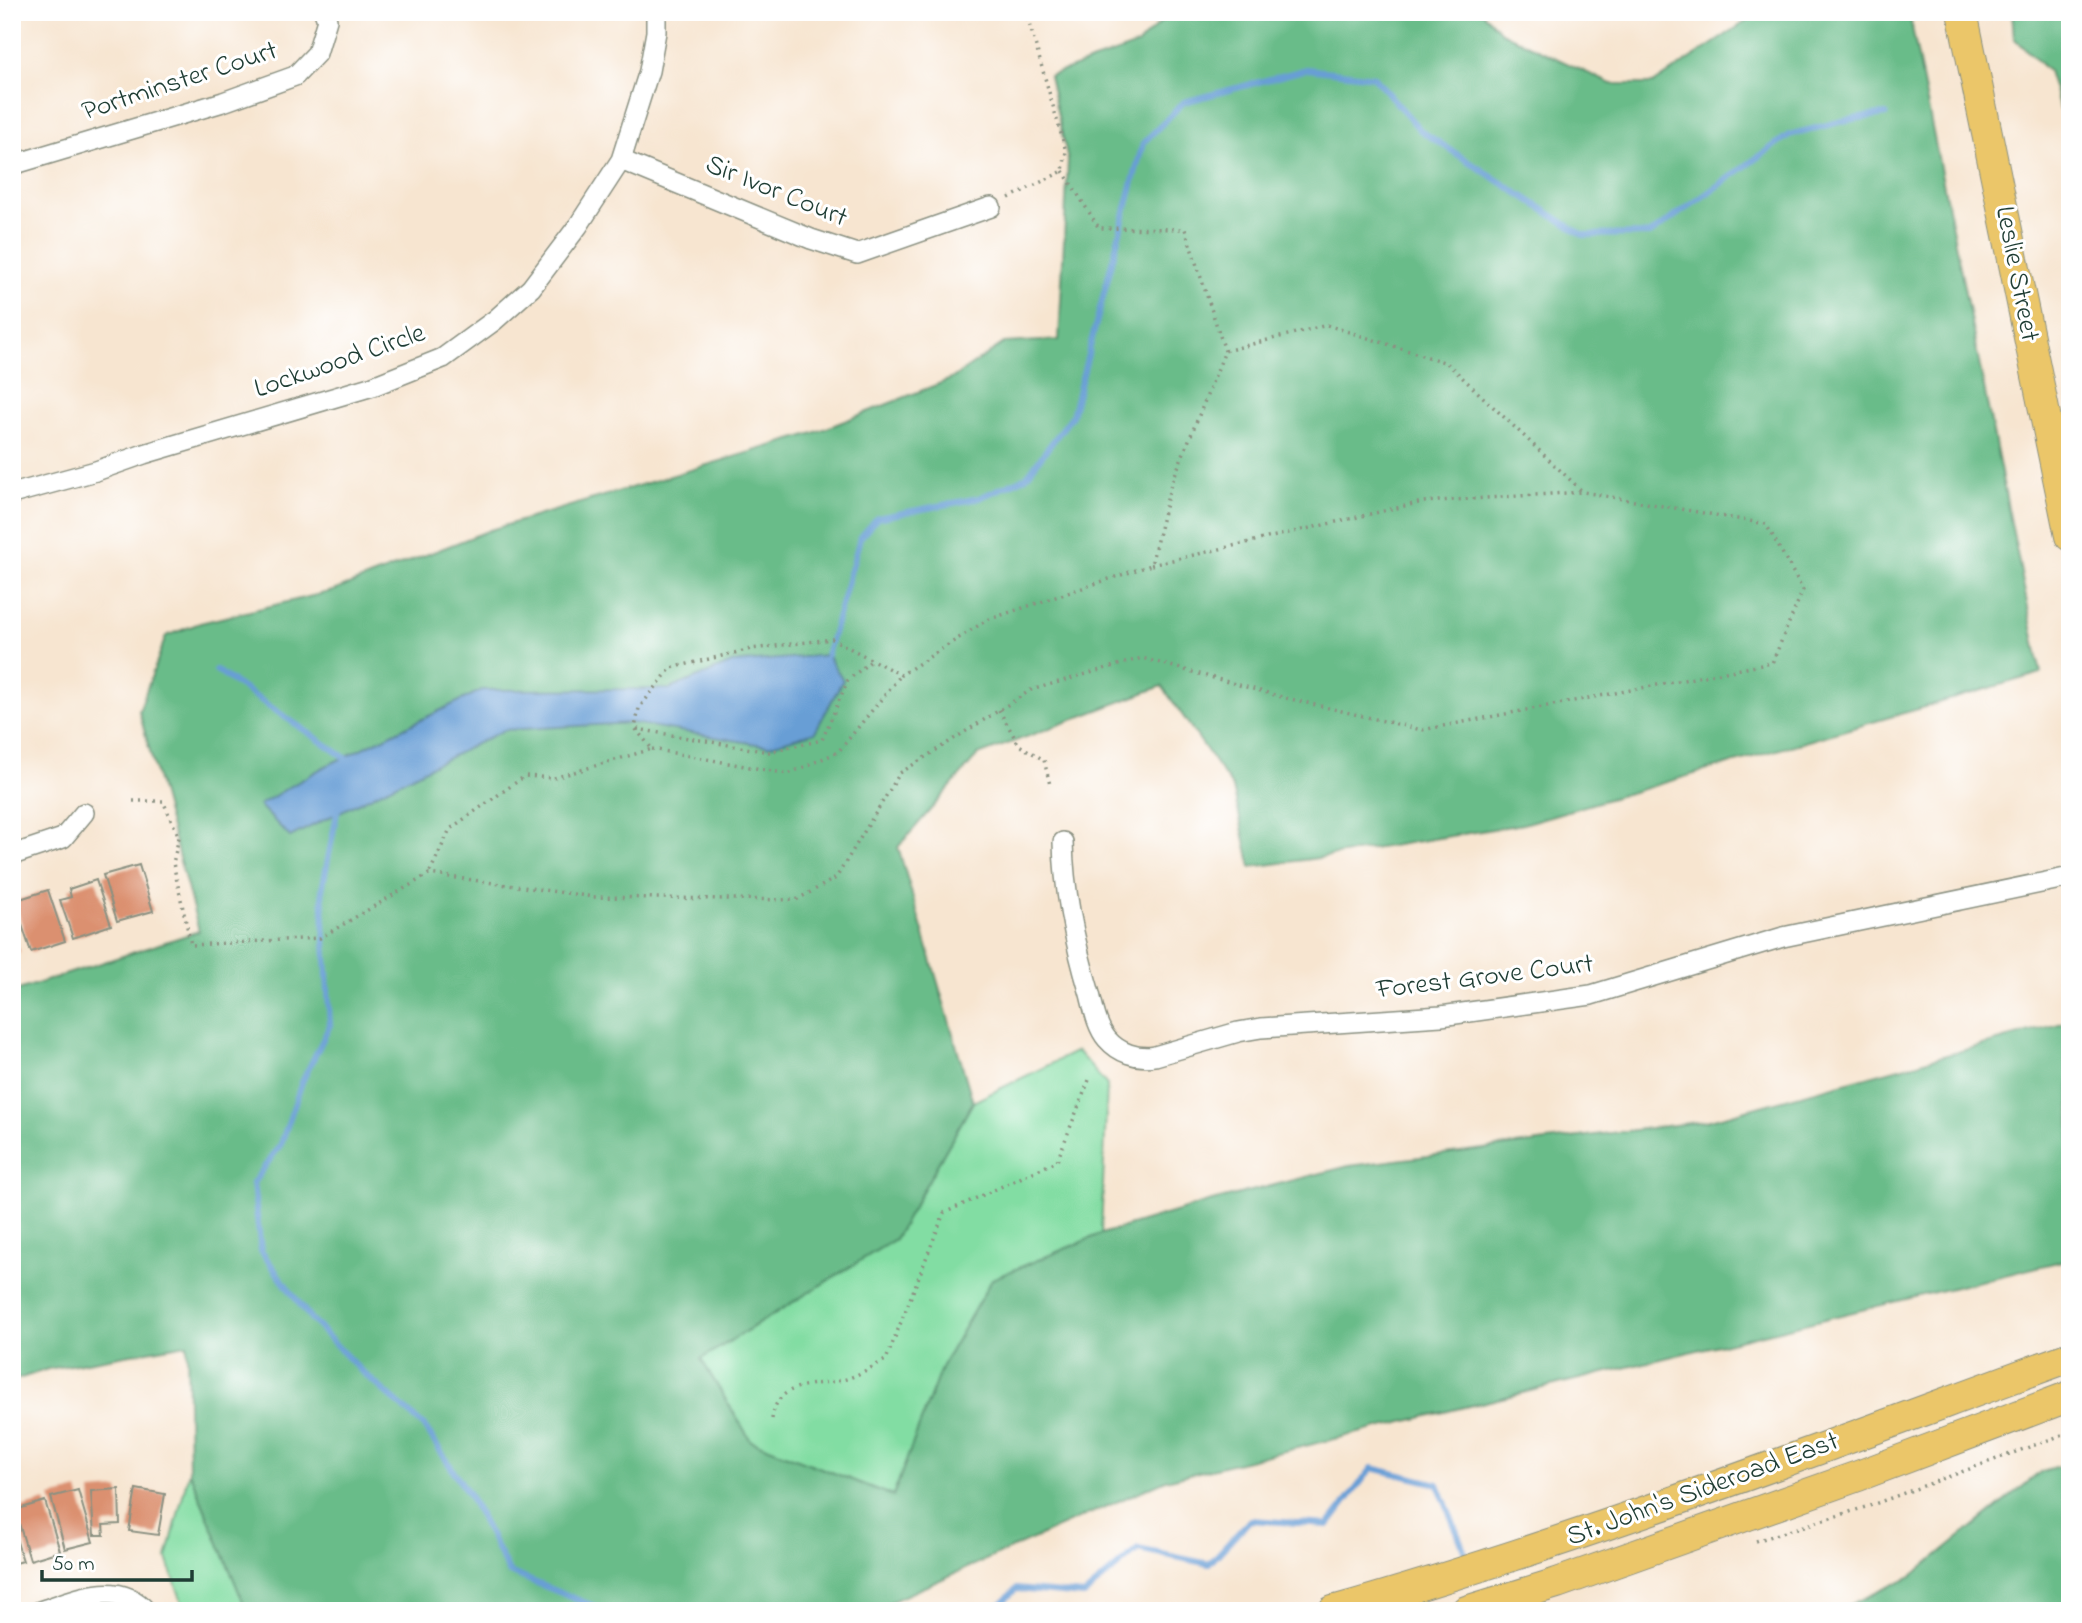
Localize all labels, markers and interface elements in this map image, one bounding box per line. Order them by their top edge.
street label: Portminster Court [77,31,283,133]
street label: Sir Ivor Court [699,145,853,239]
street label: Leslie Street [1983,203,2049,345]
street label: Lockwood Circle [249,313,431,410]
street label: Forest Grove Court [1373,944,1596,1012]
street label: St. John's Sideroad East [1561,1422,1845,1558]
scale bar [42,1539,192,1583]
text: 50 m [52,1550,95,1580]

